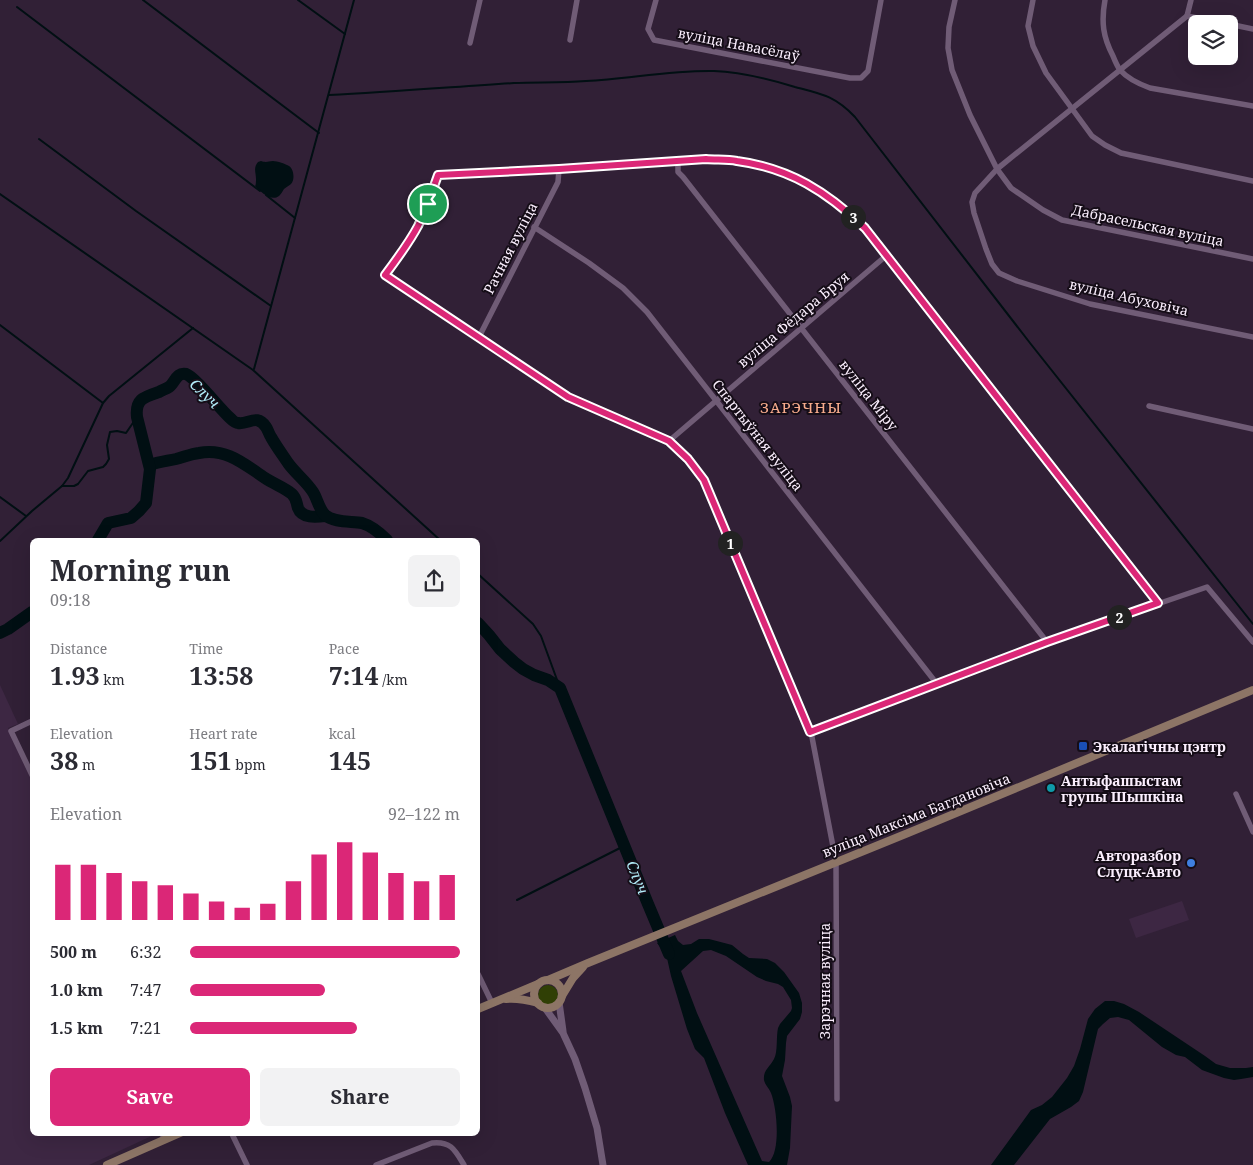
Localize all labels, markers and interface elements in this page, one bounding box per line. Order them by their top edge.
map controls [1188,15,1238,65]
button: layers [1188,15,1238,65]
street label: вуліца Навасёлаў [676,23,802,65]
pin [407,183,449,225]
icon: arrive [414,190,442,218]
street label: Рачная вуліца [479,199,541,297]
street label: Дабрасельская вуліца [1070,200,1226,250]
pin: 3 [840,204,866,230]
text: 3 [850,208,857,227]
street label: вуліца Фёдара Бруя [733,267,853,371]
street label: вуліца Абуховіча [1068,274,1190,320]
street label: вуліца Міру [835,356,903,434]
water label: Случ [186,374,225,413]
street label: Спартыўная вуліца [708,375,808,495]
district label: ЗАРЭЧНЫ [760,397,842,417]
pin: 1 [718,530,742,556]
text: 1 [727,534,734,553]
text: Morning run [50,551,231,589]
button: share [408,555,460,607]
text: 09:18 [50,589,90,611]
pin: 2 [1106,604,1132,630]
text: 2 [1116,608,1123,627]
text: Distance [50,639,107,658]
text: Time [189,639,223,658]
text: Pace [329,639,359,658]
text: 1.93 [50,658,100,692]
text: 13:58 [189,658,253,692]
text: 7:14 [329,658,379,692]
text: km [100,670,125,689]
text: /km [379,670,408,689]
text: Elevation [50,724,113,743]
text: Heart rate [189,724,258,743]
text: kcal [329,724,356,743]
place label: Экалагічны цэнтр [1093,737,1226,756]
marker: Экалагічны цэнтр [1077,740,1089,752]
text: 38 [50,743,78,777]
text: 151 [189,743,232,777]
text: 145 [329,743,371,777]
text: m [78,755,95,774]
text: bpm [232,755,266,774]
street label: вуліца Максіма Багдановіча [819,768,1013,862]
place label: Антыфашыстам групы Шышкіна [1061,771,1184,806]
marker: Антыфашыстам групы Шышкіна [1045,782,1057,794]
text: Elevation [50,803,122,825]
text: 92–122 m [388,803,460,825]
place label: Авторазбор Слуцк-Авто [1095,846,1181,881]
water label: Случ [622,857,654,897]
marker: Авторазбор Слуцк-Авто [1185,857,1197,869]
street label: Зарэчная вуліца [815,923,834,1039]
text: 500 m [50,941,97,963]
text: 6:32 [130,941,161,963]
text: 1.0 km [50,979,103,1001]
text: 7:47 [130,979,161,1001]
text: 1.5 km [50,1017,103,1039]
text: 7:21 [130,1017,161,1039]
button: Save [50,1068,250,1126]
button: Share [260,1068,460,1126]

